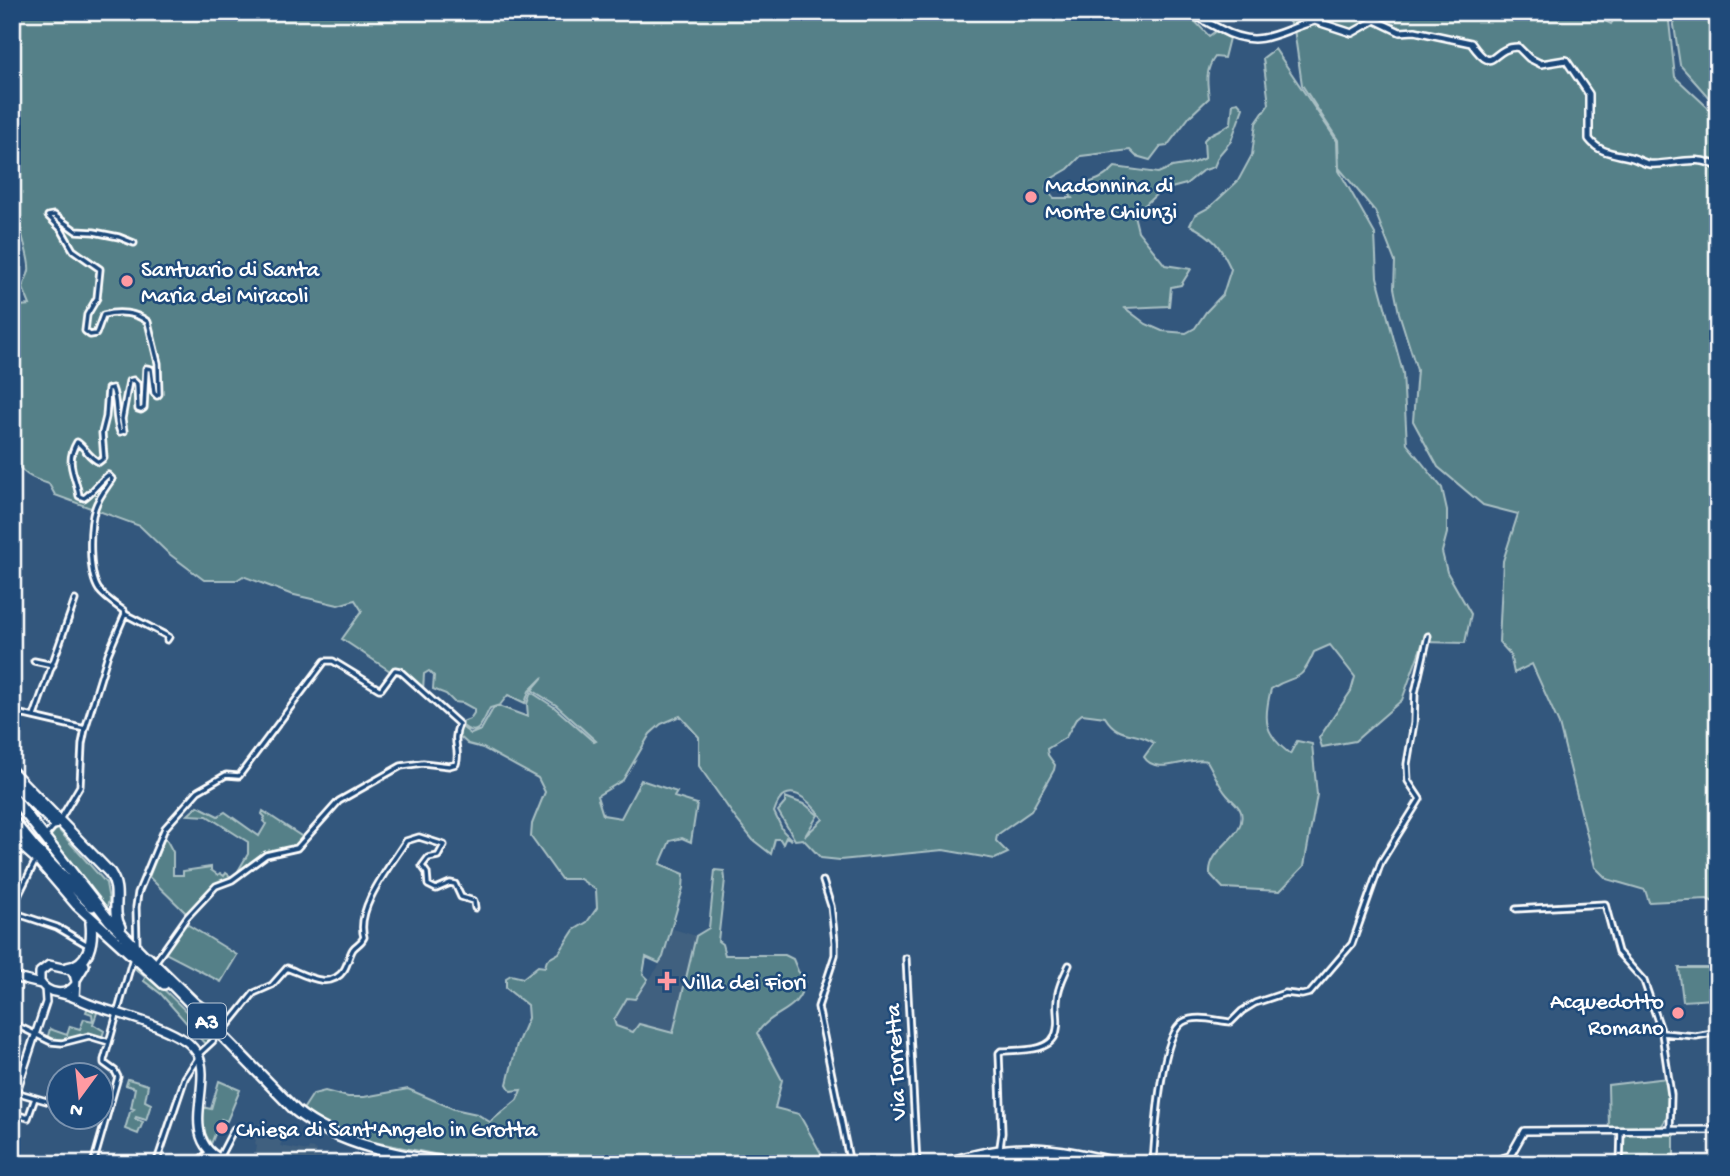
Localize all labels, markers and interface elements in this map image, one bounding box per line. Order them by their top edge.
place label: Madonnina di Monte Chiunzi [1045,174,1177,227]
marker: Madonnina di Monte Chiunzi [1023,189,1039,205]
place label: Santuario di Santa Maria dei Miracoli [141,258,320,311]
marker: Santuario di Santa Maria dei Miracoli [119,273,135,289]
marker: Villa dei Fiori [657,971,677,991]
place label: Villa dei Fiori [682,971,807,998]
place label: Acquedotto Romano [1550,990,1664,1043]
street label: Via Torretta [881,1002,914,1122]
road number: A3 [188,1004,226,1038]
marker: Acquedotto Romano [1670,1005,1686,1021]
north arrow [46,1060,116,1130]
text: N [68,1096,85,1122]
place label: Chiesa di Sant'Angelo in Grotta [236,1118,538,1145]
marker: Chiesa di Sant'Angelo in Grotta [214,1120,230,1136]

